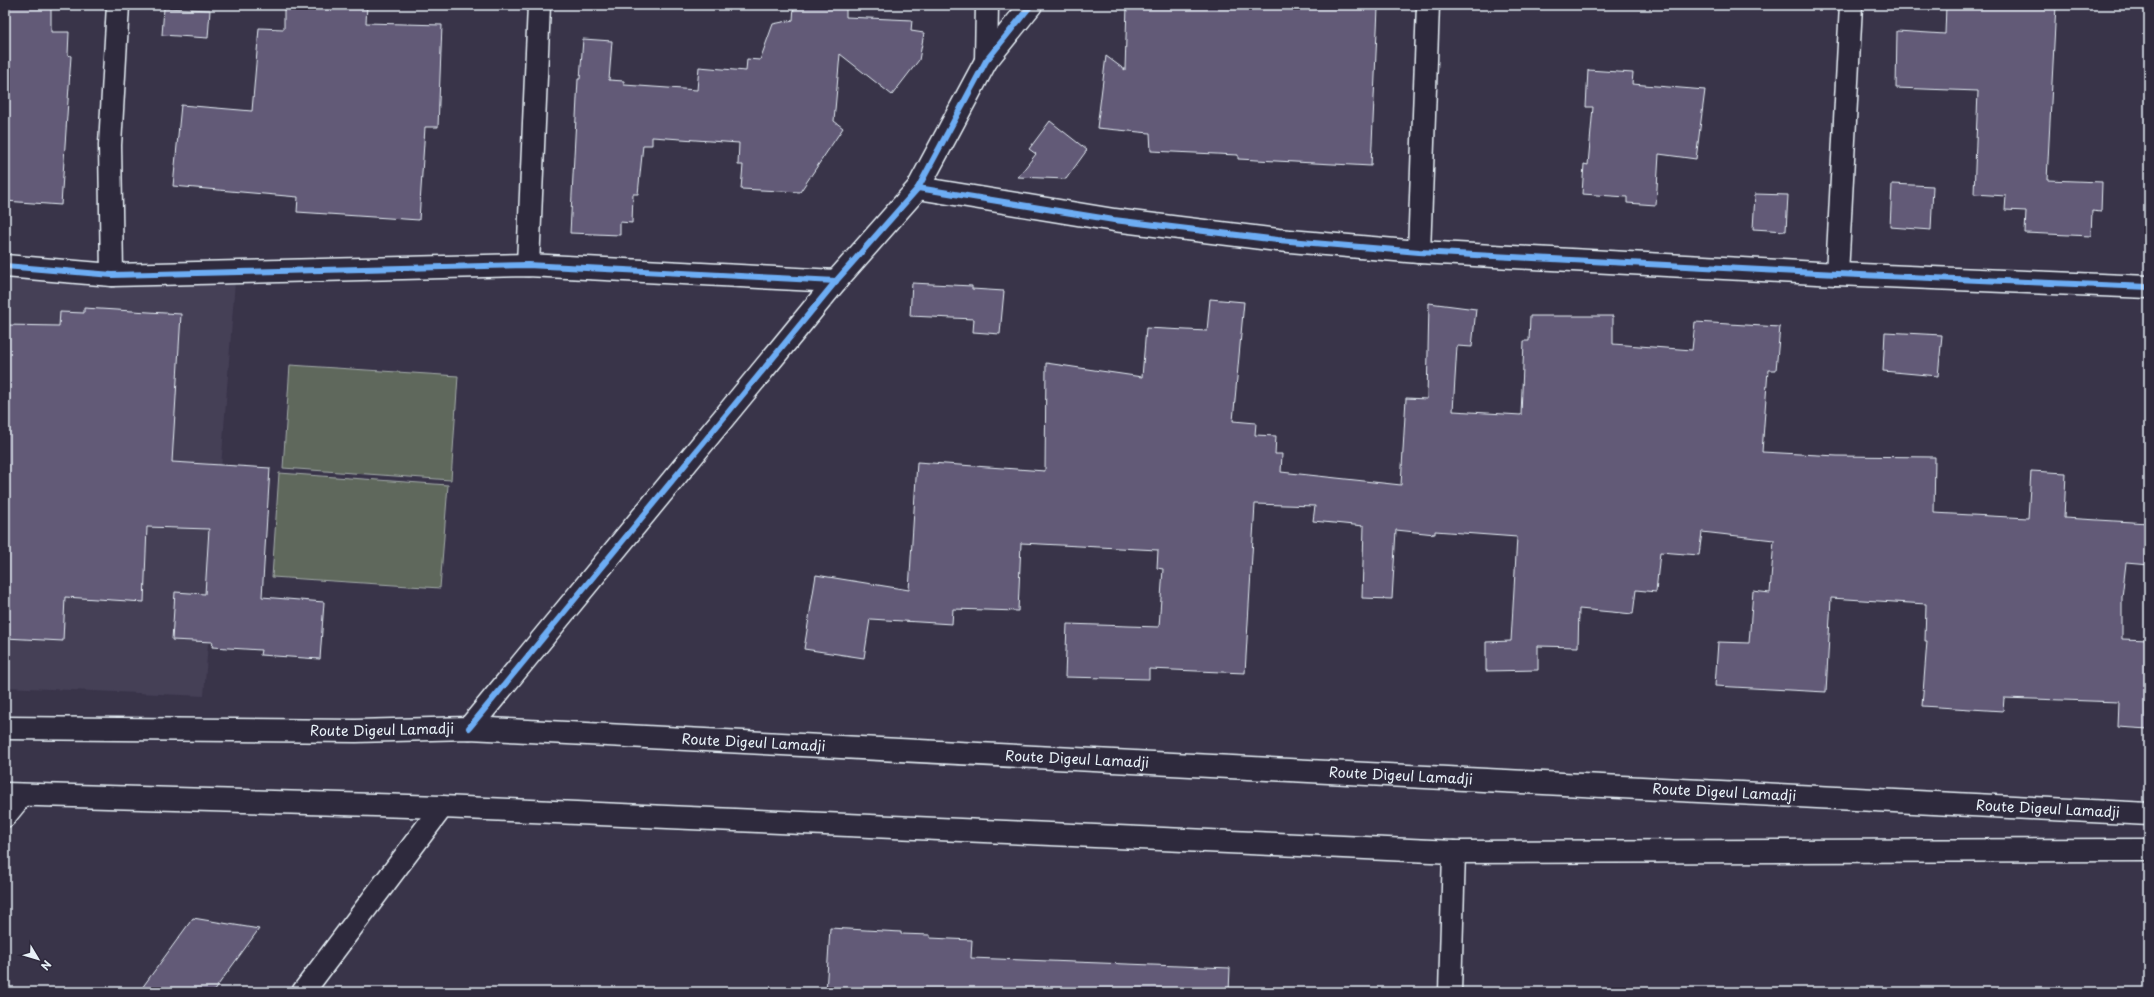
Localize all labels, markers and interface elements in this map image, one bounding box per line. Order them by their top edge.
street label: Route Digeul Lamadji [310,717,454,741]
street label: Route Digeul Lamadji [681,728,826,756]
street label: Route Digeul Lamadji [1005,744,1150,773]
street label: Route Digeul Lamadji [1328,761,1473,789]
street label: Route Digeul Lamadji [1652,778,1797,806]
street label: Route Digeul Lamadji [1975,794,2120,822]
north arrow [18,939,58,979]
text: N [37,957,56,974]

